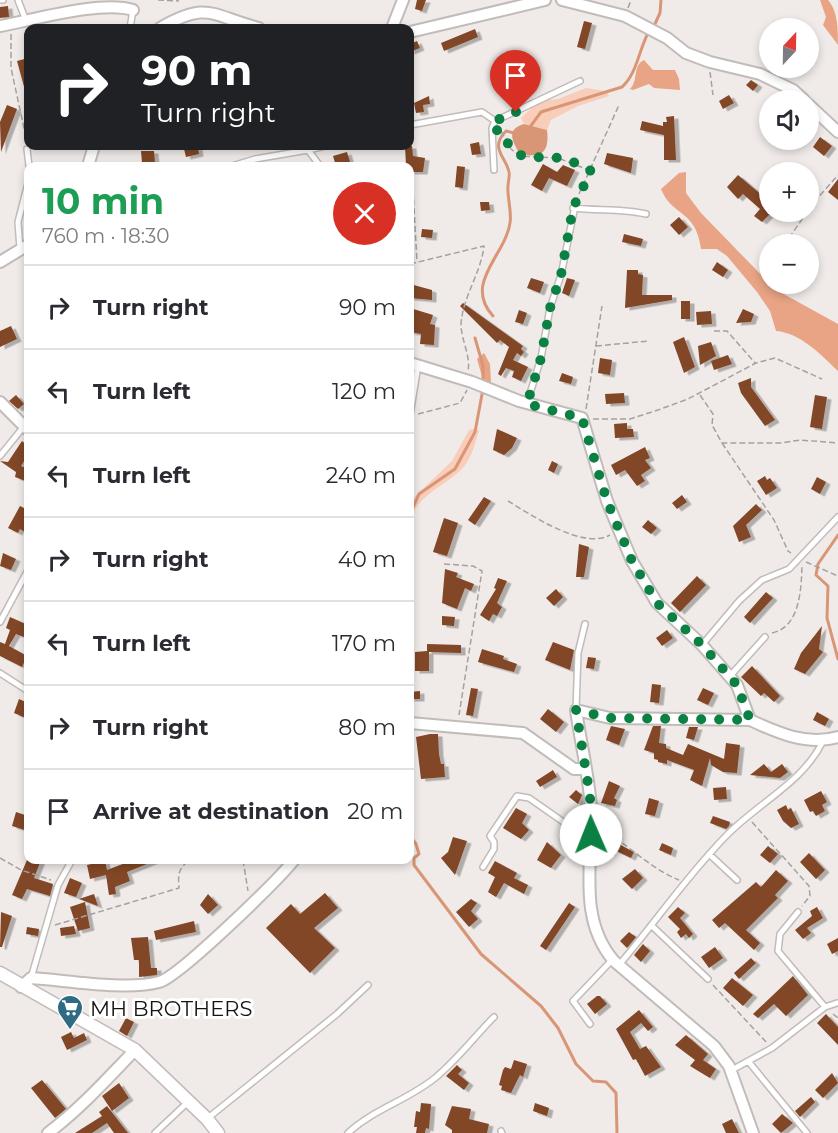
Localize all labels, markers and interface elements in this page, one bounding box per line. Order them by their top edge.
north arrow [759,18,819,78]
map controls [759,18,819,294]
text: 90 m [141,44,252,96]
icon: right [42,48,120,126]
pin [490,50,541,112]
icon: arrive [499,59,532,92]
button: sound [759,90,819,150]
text: Turn right [141,96,276,129]
button: + [759,162,819,222]
text: 10 min [42,179,164,223]
button: close [333,182,396,245]
text: 760 m · 18:30 [42,224,170,248]
button: − [759,234,819,294]
icon: right [42,291,75,324]
text: Turn right [93,294,208,321]
text: 90 m [339,294,396,321]
icon: left [42,375,75,408]
text: Turn left [93,378,191,405]
text: 120 m [332,378,396,405]
icon: left [42,459,75,492]
text: Turn left [93,462,191,489]
text: 240 m [326,462,396,489]
icon: right [42,543,75,576]
text: Turn right [93,546,208,573]
text: 40 m [338,546,396,573]
icon: left [42,627,75,660]
text: Turn left [93,630,191,657]
text: 170 m [332,630,396,657]
icon: right [42,711,75,744]
text: Turn right [93,714,208,741]
text: 80 m [338,714,396,741]
icon: arrive [42,795,75,828]
text: Arrive at destination [93,798,329,825]
text: 20 m [347,798,403,825]
position arrow [559,803,623,867]
supermarket icon: MH BROTHERS [55,993,85,1031]
place label: MH BROTHERS [90,996,252,1021]

